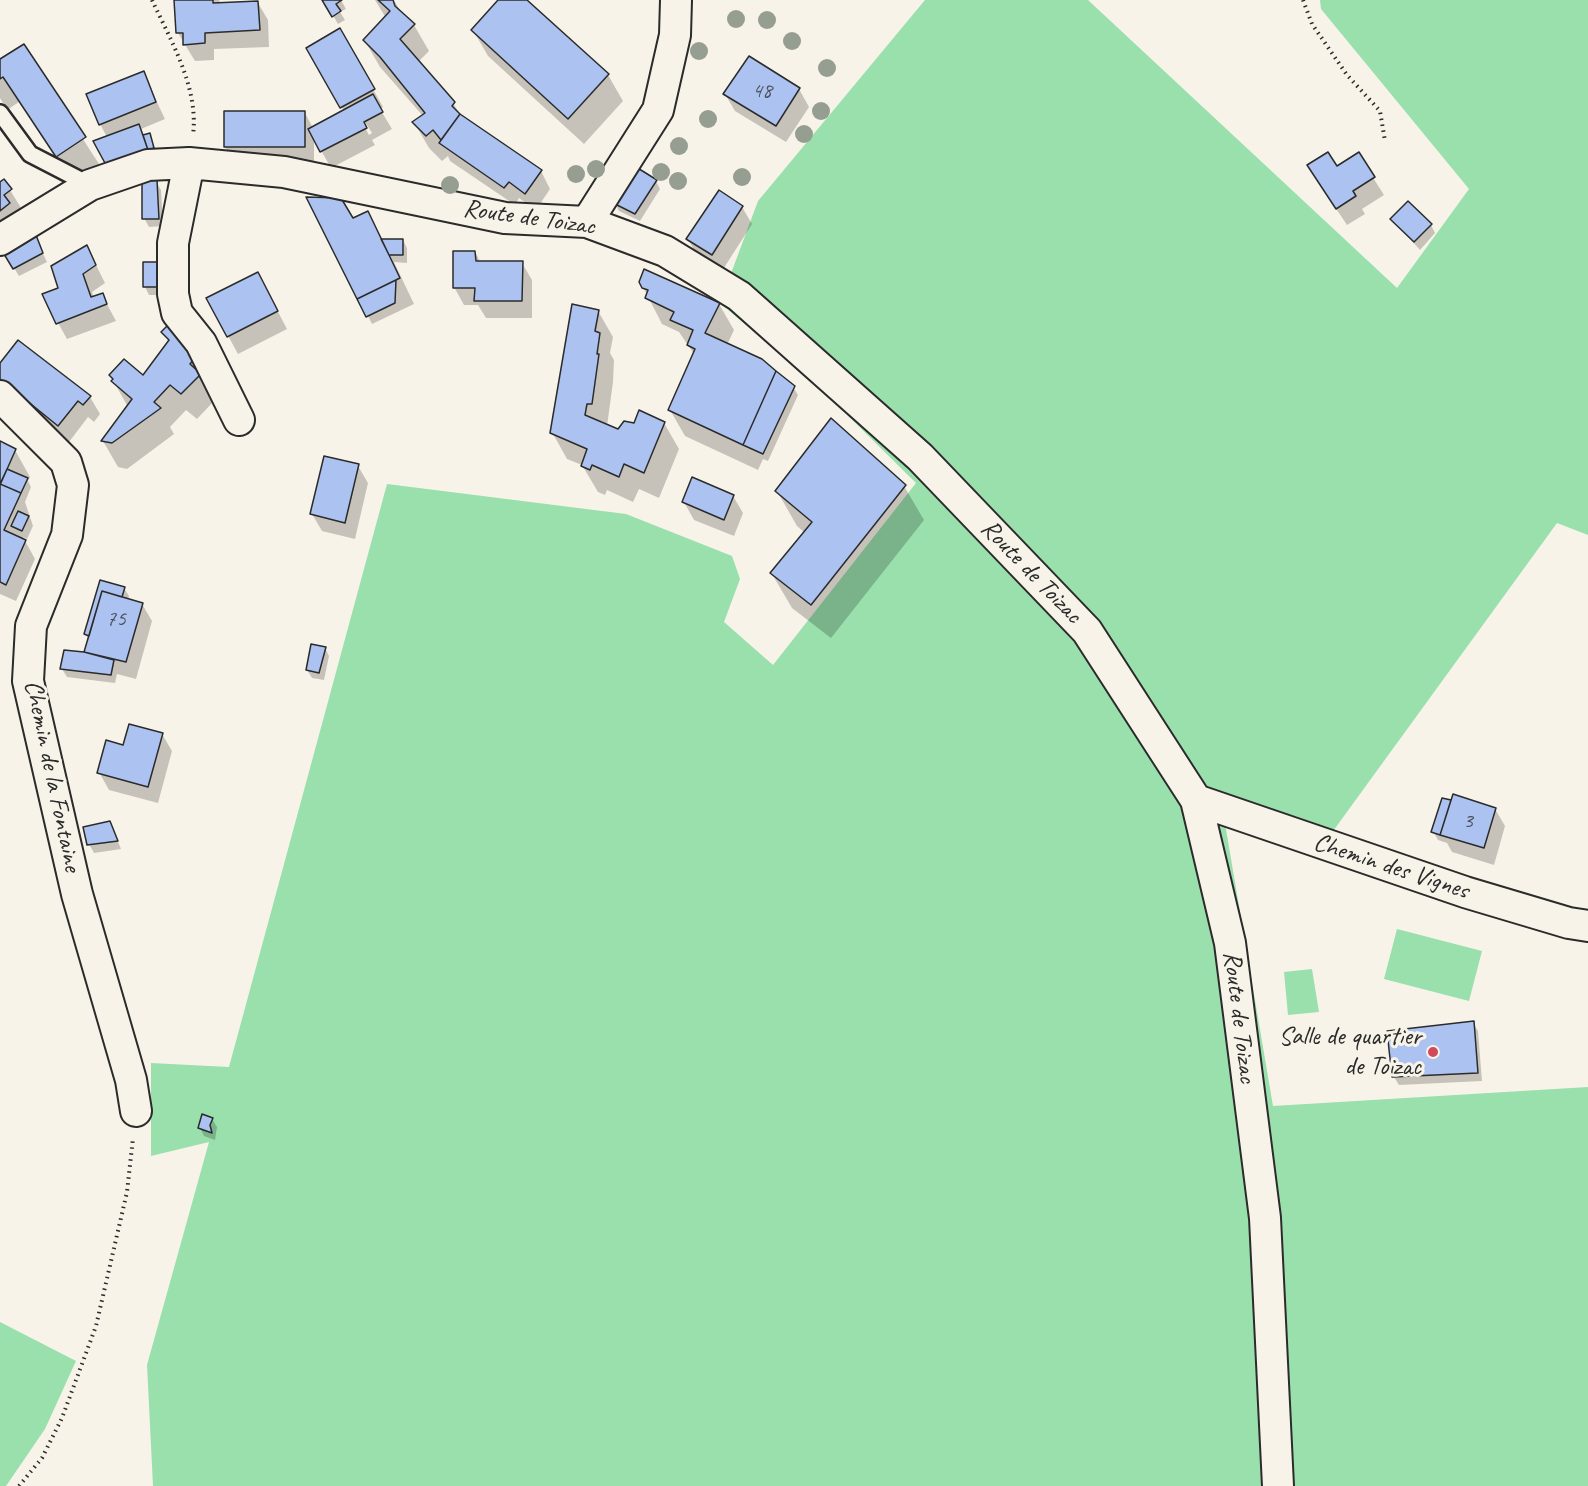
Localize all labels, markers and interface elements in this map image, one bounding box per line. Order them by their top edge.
house number: 48 [752,78,772,104]
street label: Route de Toizac [461,193,597,243]
street label: Route de Toizac [974,514,1088,630]
house number: 75 [106,606,126,632]
street label: Chemin de la Fontaine [16,678,88,874]
house number: 3 [1463,808,1473,834]
street label: Chemin des Vignes [1310,827,1472,907]
street label: Route de Toizac [1215,949,1263,1085]
place label: Salle de quartier de Toizac [1279,1021,1421,1082]
marker: Salle de quartier de Toizac [1426,1045,1440,1059]

